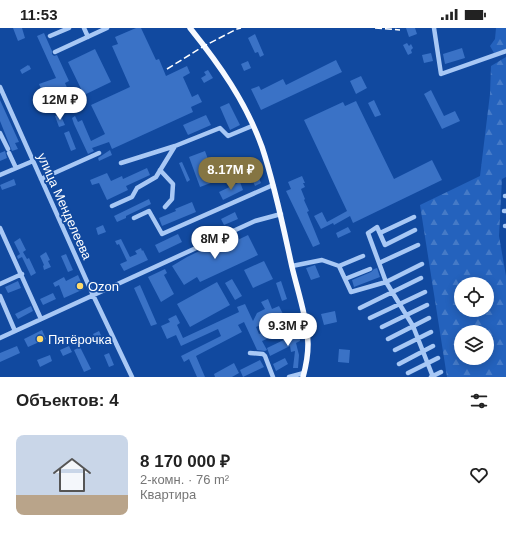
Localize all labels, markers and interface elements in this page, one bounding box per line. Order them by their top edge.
text: 11:53 [20,6,58,23]
pin: 12M ₽ [32,87,88,121]
text: 12M ₽ [42,92,78,107]
street label: улица Менделеева [34,151,95,263]
pin: 8.17M ₽ [194,157,268,191]
text: 8.17M ₽ [207,162,255,177]
pin: 8M ₽ [191,226,239,260]
text: 8M ₽ [200,231,230,246]
map controls [454,277,494,365]
button: locate [454,277,494,317]
place label: Ozon [88,279,119,294]
marker: Ozon [75,281,85,291]
pin: 9.3M ₽ [255,313,321,347]
text: 9.3M ₽ [268,318,308,333]
button: layers [454,325,494,365]
place label: Пятёрочка [48,332,112,347]
marker: Пятёрочка [35,334,45,344]
icon: filters [468,390,490,412]
text: Объектов: 4 [16,391,119,410]
icon: home [48,451,96,499]
text: 8 170 000 ₽ [140,452,230,471]
icon: heart [468,464,490,486]
text: 2-комн. · 76 m² [140,472,229,487]
text: Квартира [140,487,196,502]

